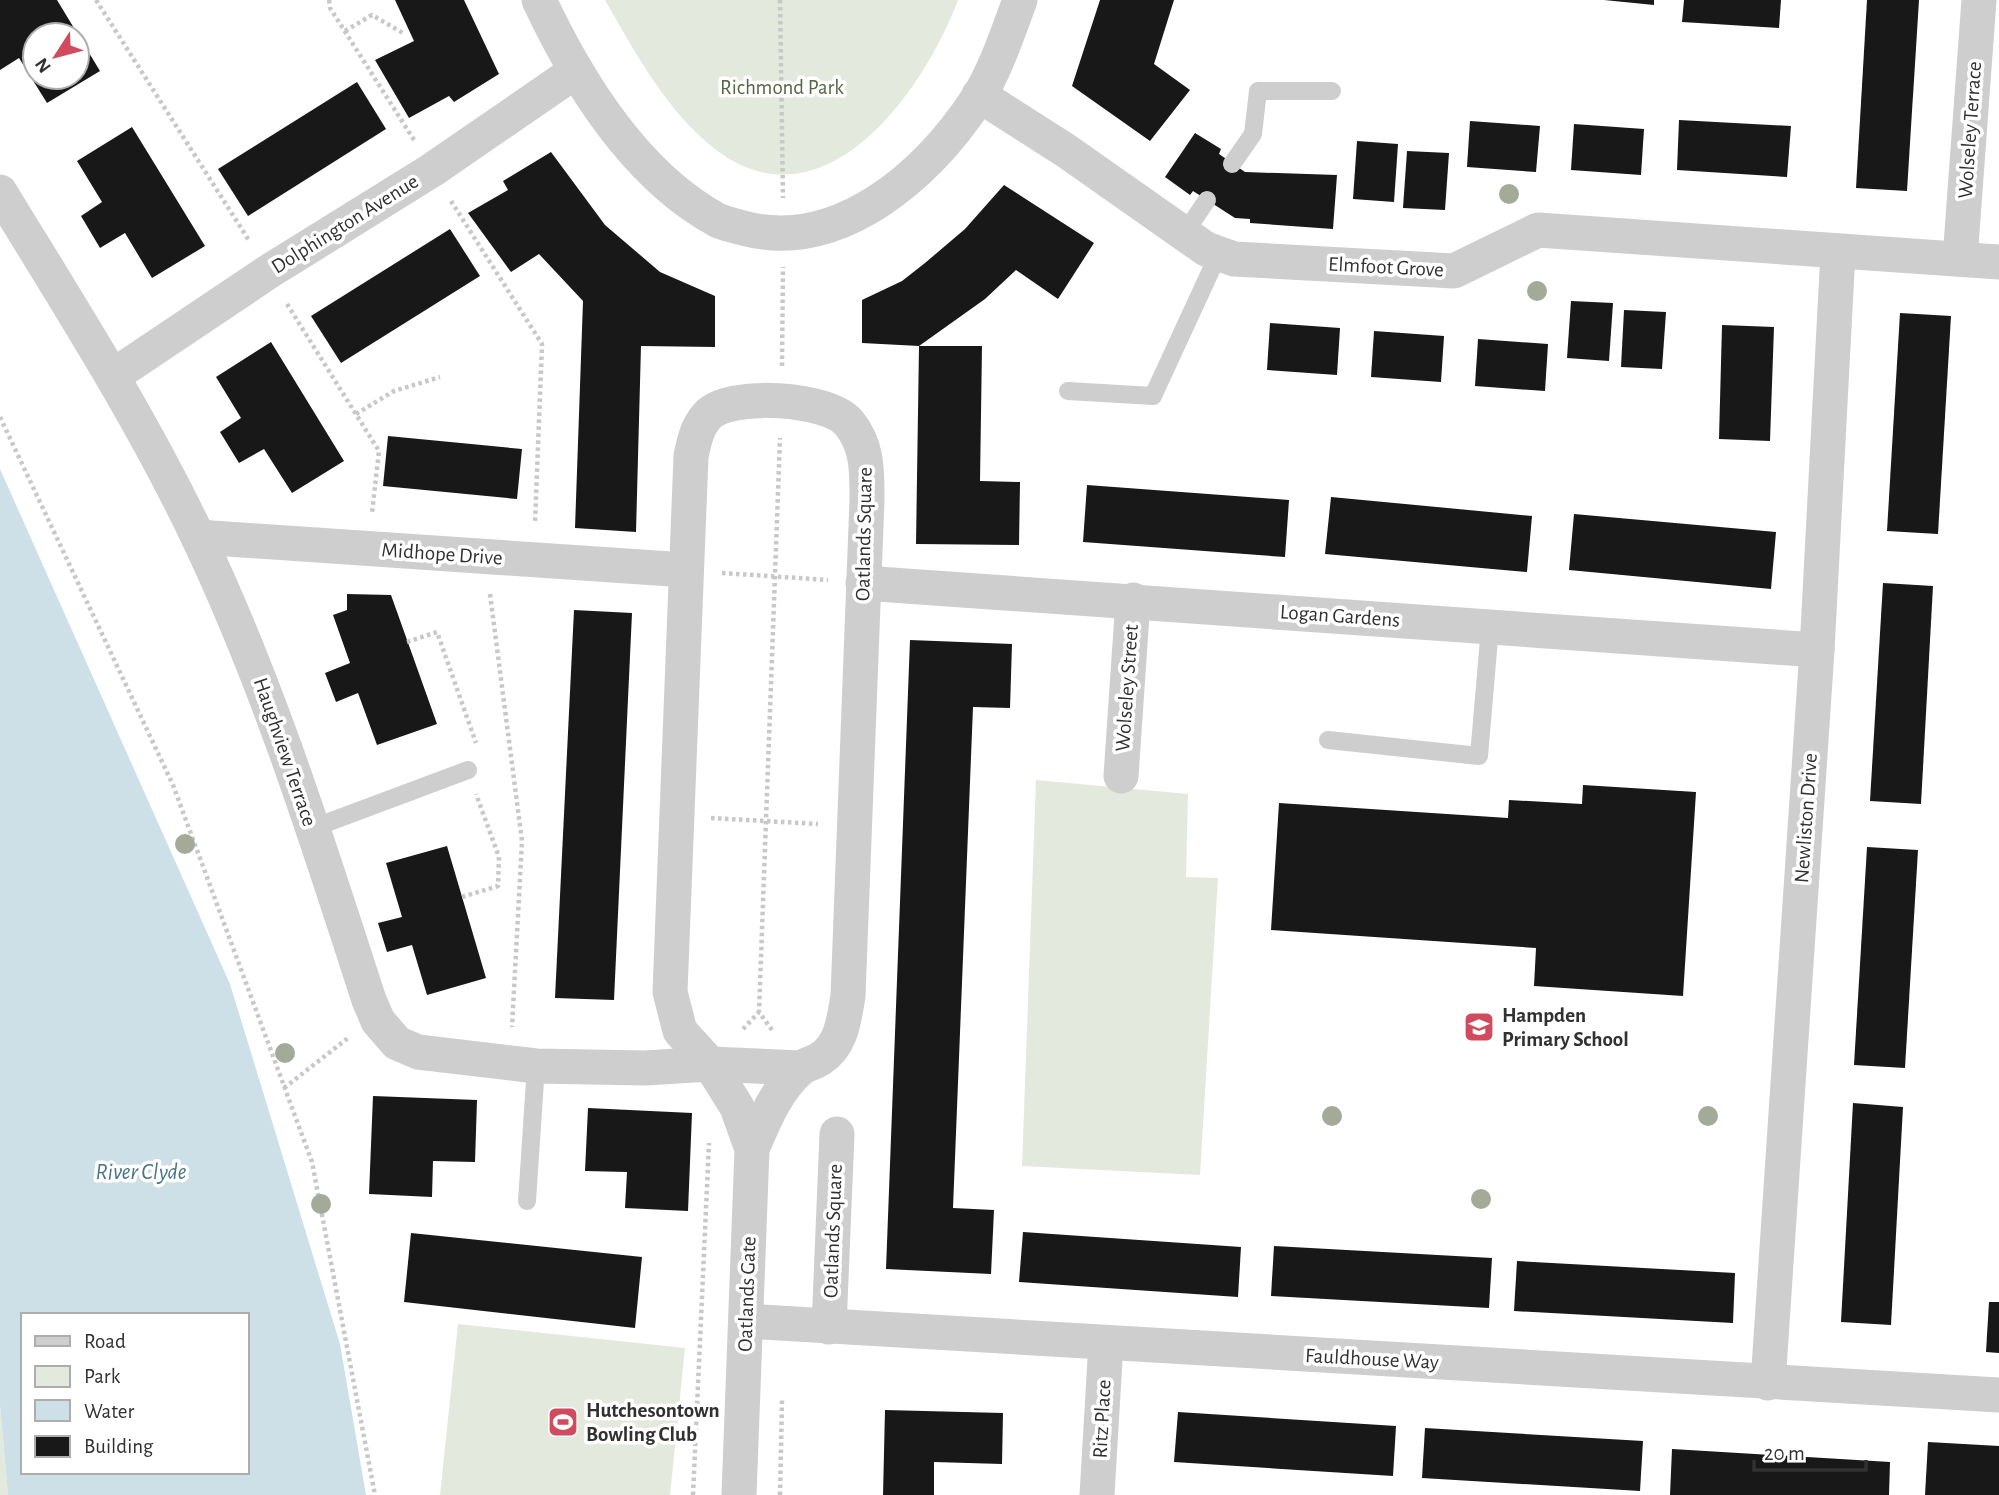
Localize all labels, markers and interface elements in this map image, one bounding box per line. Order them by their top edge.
north arrow [21,21,91,91]
text: N [32,54,55,76]
street label: Wolseley Terrace [1955,61,1985,199]
park label: Richmond Park [720,77,844,98]
street label: Dolphington Avenue [268,170,422,278]
street label: Elmfoot Grove [1328,253,1444,281]
street label: Oatlands Square [852,467,876,601]
street label: Midhope Drive [381,539,503,569]
street label: Logan Gardens [1279,601,1401,631]
street label: Wolseley Street [1112,623,1142,752]
street label: Haughview Terrace [250,675,320,829]
street label: Newliston Drive [1791,752,1821,884]
place label: Hampden Primary School [1502,1005,1629,1050]
school or university icon: Hampden Primary School [1462,1010,1496,1044]
water label: River Clyde [96,1161,187,1184]
street label: Oatlands Square [820,1164,846,1298]
street label: Oatlands Gate [734,1236,760,1352]
legend [21,1313,248,1474]
text: Road [84,1331,126,1352]
street label: Fauldhouse Way [1305,1345,1439,1373]
text: Park [84,1366,121,1387]
street label: Ritz Place [1089,1379,1115,1459]
place label: Hutchesontown Bowling Club [586,1400,720,1445]
text: Water [84,1401,134,1422]
sports icon: Hutchesontown Bowling Club [546,1405,580,1439]
scale bar [1754,1428,1866,1472]
text: Building [84,1436,154,1457]
text: 20 m [1764,1443,1805,1464]

